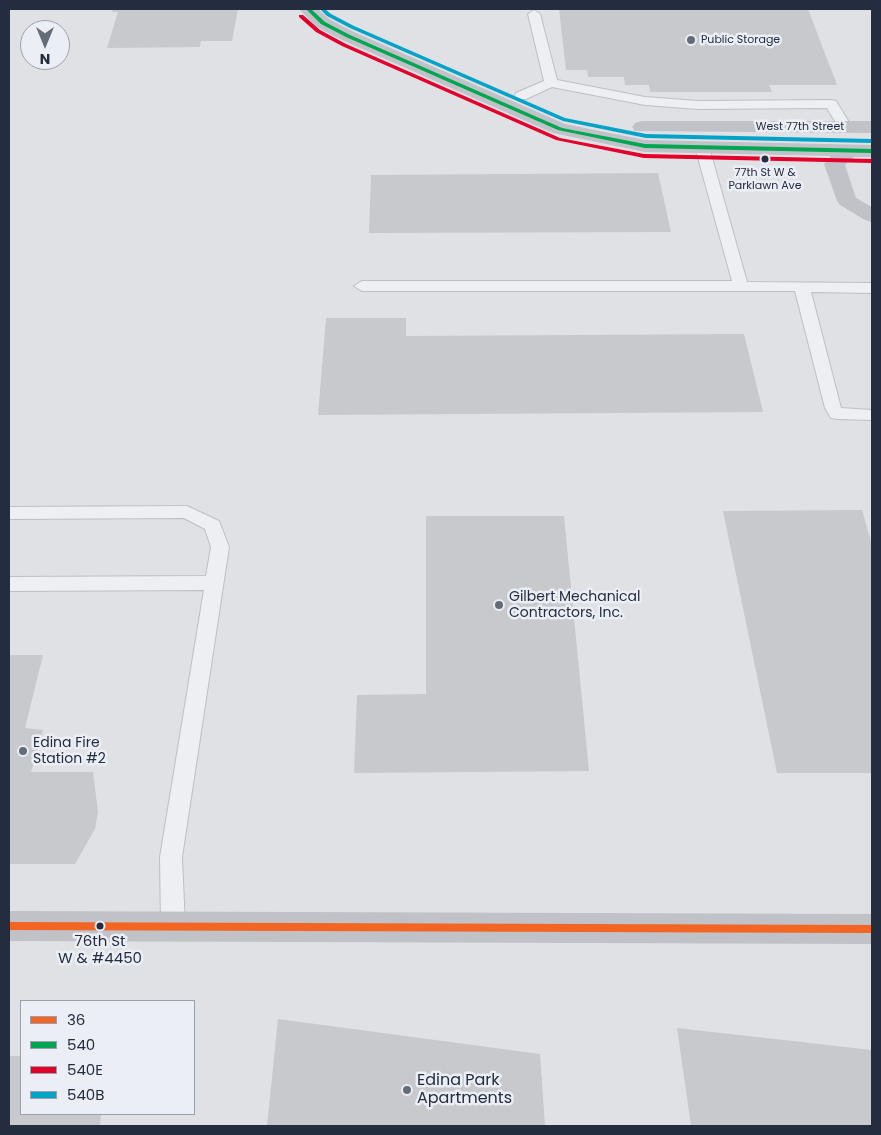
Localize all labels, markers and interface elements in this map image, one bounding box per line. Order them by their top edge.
north arrow [20,20,70,70]
place label: Public Storage [701,33,780,47]
marker: Public Storage [685,34,697,46]
text: N [40,49,50,69]
street label: West 77th Street [756,120,844,134]
marker: 77th St W & Parklawn Ave [760,154,770,164]
place label: 77th St W & Parklawn Ave [728,166,802,192]
place label: Gilbert Mechanical Contractors, Inc. [509,589,640,622]
marker: Gilbert Mechanical Contractors, Inc. [493,599,505,611]
place label: Edina Fire Station #2 [33,735,106,768]
marker: Edina Fire Station #2 [17,745,29,757]
marker: 76th St W & #4450 [95,921,105,931]
place label: 76th St W & #4450 [58,933,142,968]
legend [20,1000,195,1115]
text: 36 [67,1009,85,1030]
text: 540 [67,1034,95,1055]
text: 540E [67,1059,103,1080]
place label: Edina Park Apartments [417,1071,512,1109]
text: 540B [67,1084,104,1105]
marker: Edina Park Apartments [401,1084,413,1096]

